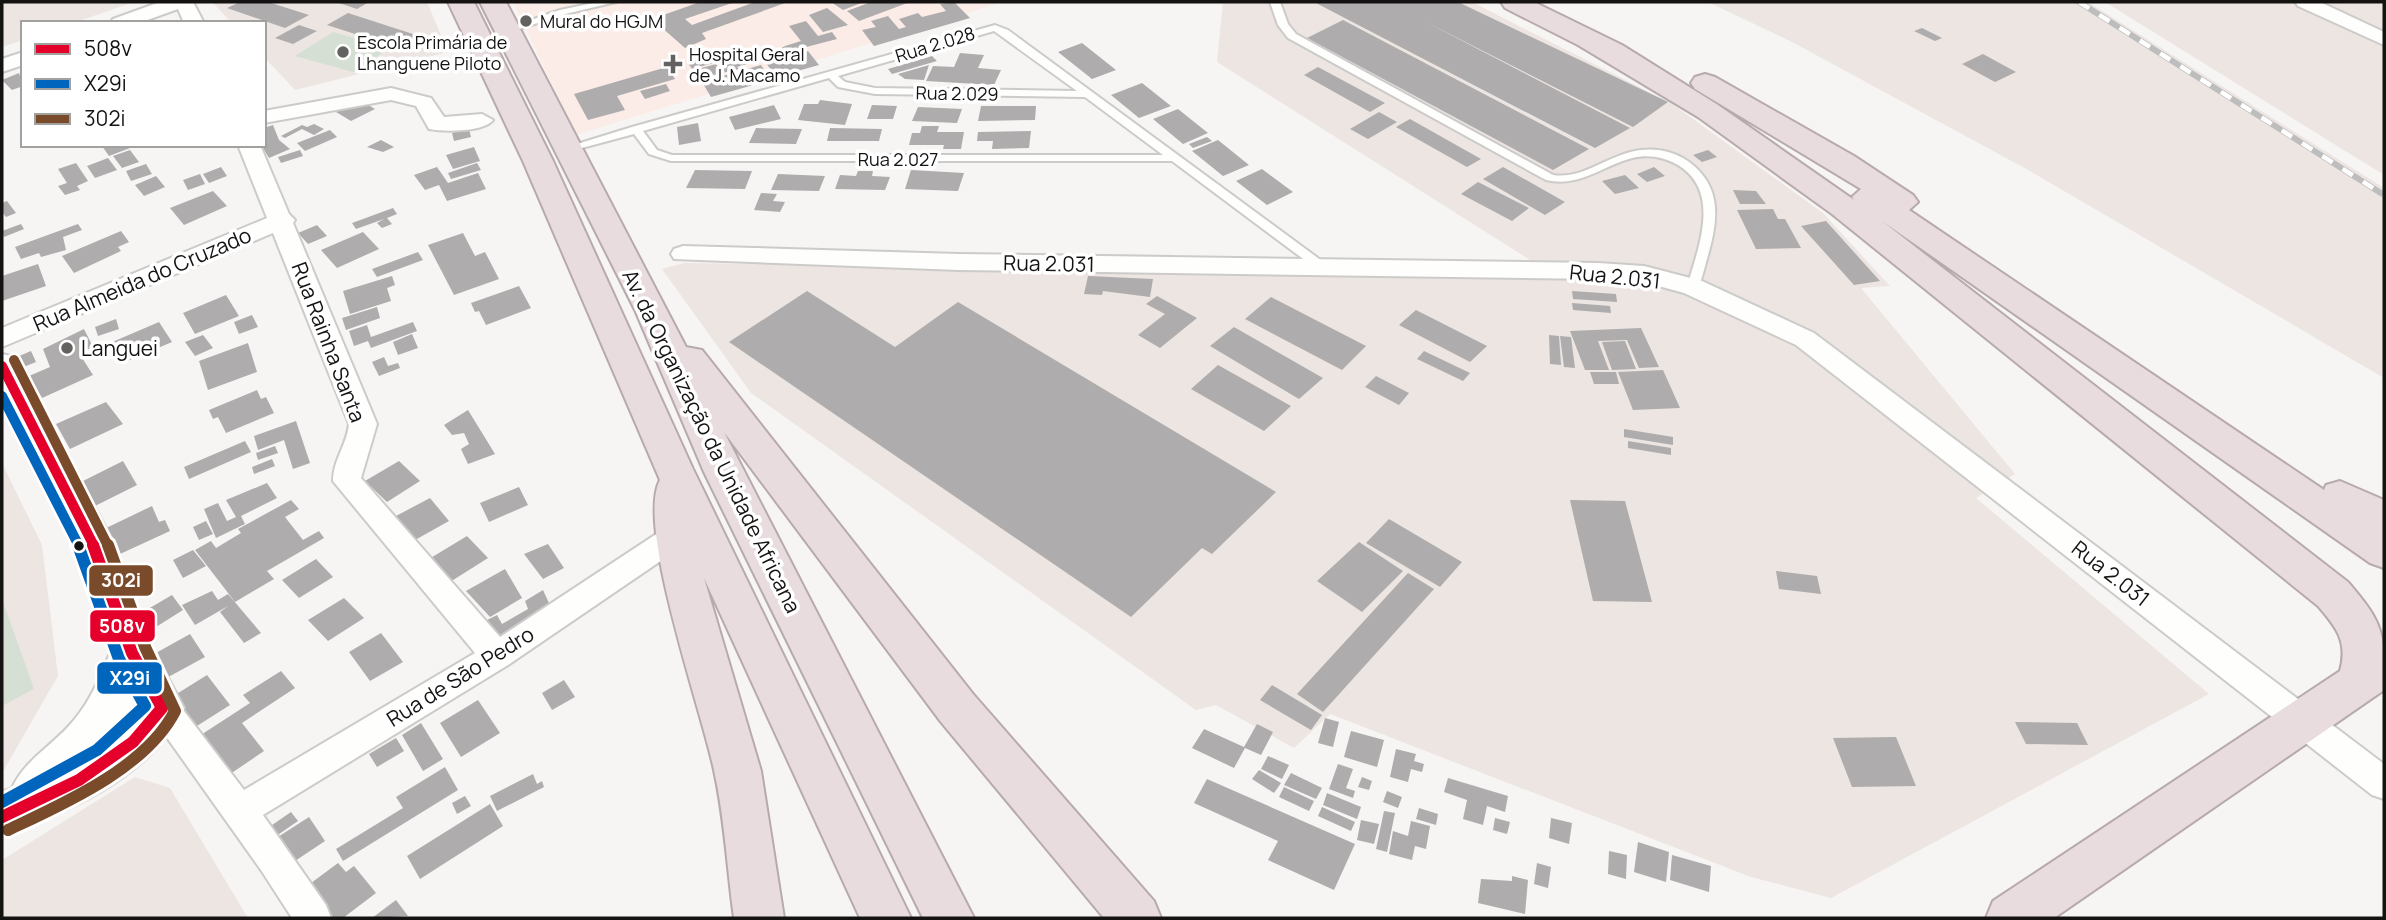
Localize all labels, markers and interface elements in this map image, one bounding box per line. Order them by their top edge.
place label: Mural do HGJM [540,9,663,33]
marker: Mural do HGJM [518,13,534,29]
legend [21,21,266,147]
street label: Rua 2.028 [892,21,978,67]
place label: Escola Primária de Lhanguene Piloto [357,30,507,75]
text: 508v [84,34,132,62]
place label: Hospital Geral de J. Macamo [689,42,805,87]
marker: Escola Primária de Lhanguene Piloto [335,44,351,60]
marker: Hospital Geral de J. Macamo [663,54,683,74]
text: X29i [84,69,127,97]
street label: Rua 2.029 [915,80,999,106]
text: 302i [84,104,125,132]
street label: Rua 2.027 [858,147,938,171]
street label: Rua Almeida do Cruzado [29,220,255,338]
street label: Rua 2.031 [1003,248,1095,278]
street label: Rua 2.031 [1568,257,1662,295]
street label: Rua Rainha Santa [286,258,372,426]
street label: Av. da Organização da Unidade Africana [616,265,808,617]
place label: Languei [81,334,158,362]
marker: Languei [59,340,75,356]
street label: Rua 2.031 [2066,534,2156,612]
unlabelled marker [72,539,86,553]
line badge: 302i [88,564,154,597]
text: 302i [101,567,141,593]
line badge: 508v [89,609,156,643]
text: 508v [99,613,145,639]
street label: Rua de São Pedro [381,619,539,733]
line badge: X29i [96,661,163,695]
text: X29i [110,665,150,691]

